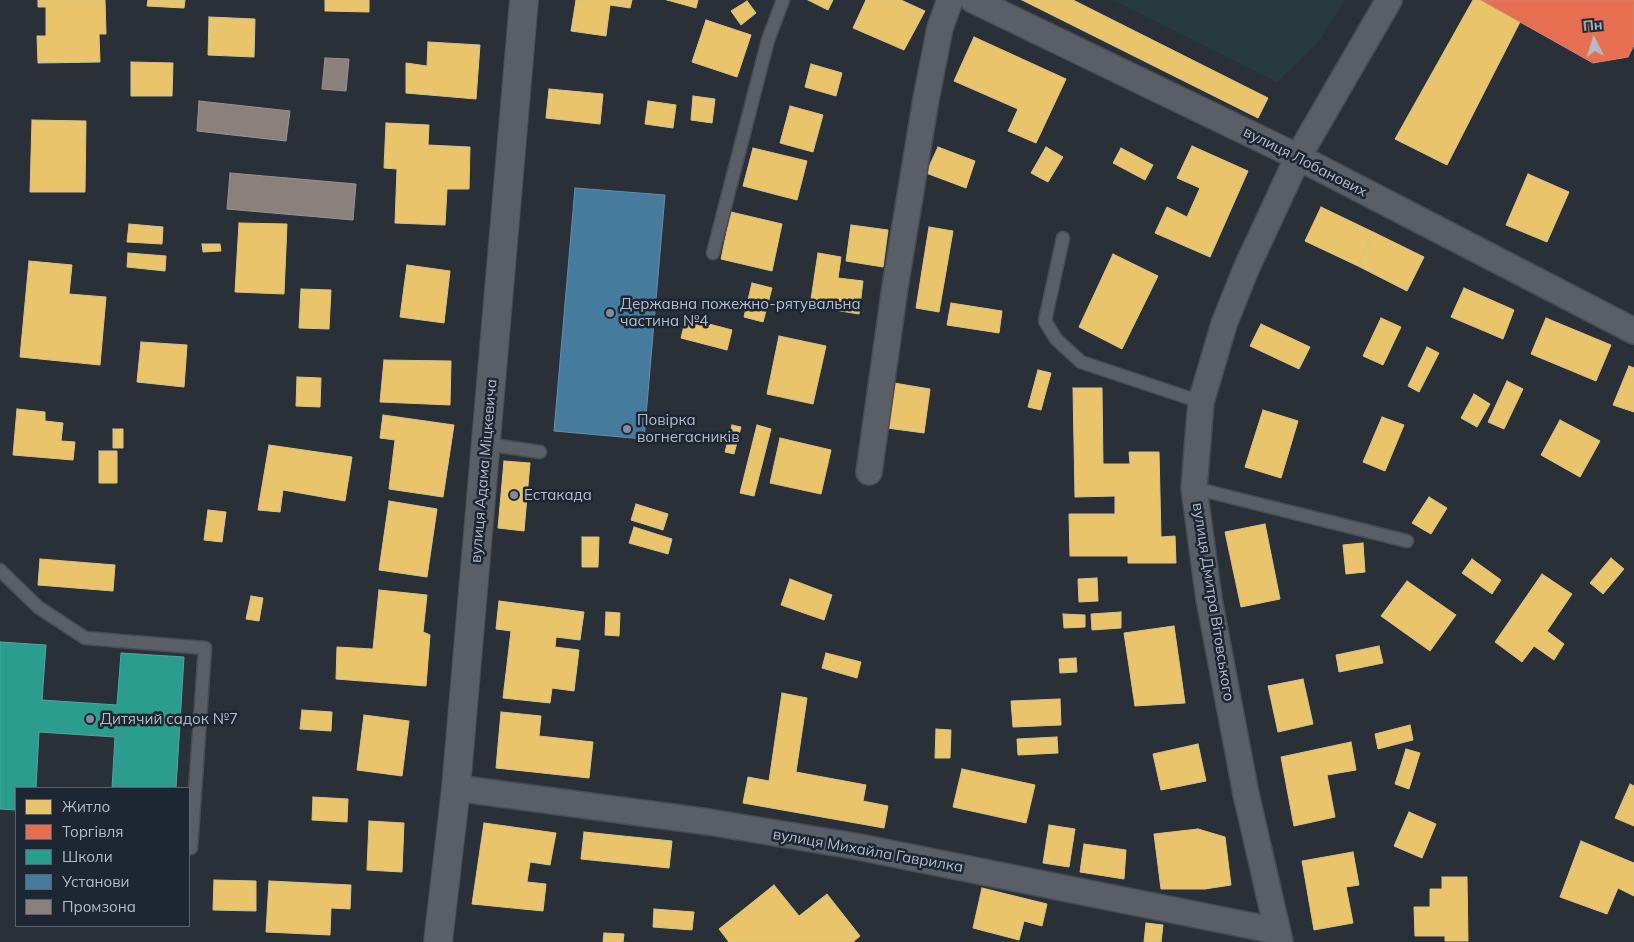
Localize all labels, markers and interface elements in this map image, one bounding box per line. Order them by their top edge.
north arrow [1569,15,1619,65]
text: Пн [1582,15,1603,35]
street label: вулиця Лобанових [1240,123,1370,201]
place label: Державна пожежно-рятувальна частина №4 [620,295,861,330]
marker: Державна пожежно-рятувальна частина №4 [604,307,616,319]
street label: вулиця Адама Міцкевича [467,378,501,564]
place label: Повірка вогнегасників [637,411,739,446]
marker: Повірка вогнегасників [621,423,633,435]
place label: Естакада [524,486,592,504]
marker: Естакада [508,489,520,501]
street label: вулиця Дмитра Вітовського [1188,501,1238,703]
place label: Дитячий садок №7 [100,710,238,728]
marker: Дитячий садок №7 [84,713,96,725]
legend [15,787,190,927]
text: Житло [62,797,110,816]
text: Торгівля [62,822,124,841]
street label: вулиця Михайла Гаврилка [771,825,965,877]
text: Школи [62,847,113,866]
text: Установи [62,872,130,891]
text: Промзона [62,897,136,916]

